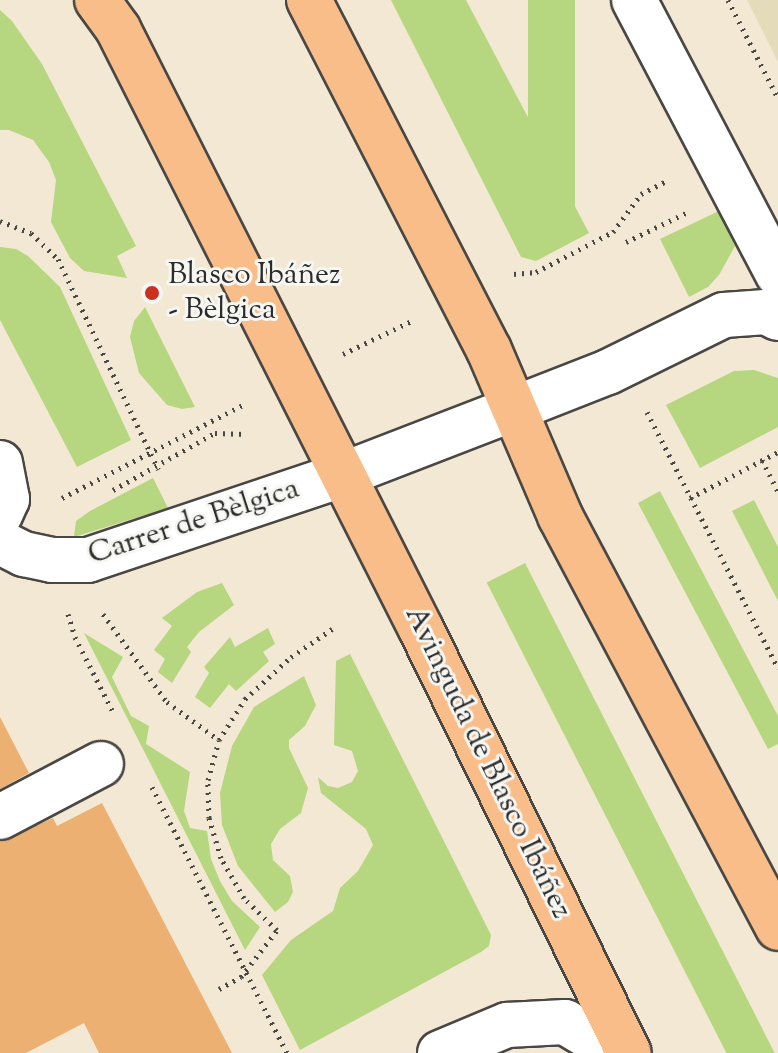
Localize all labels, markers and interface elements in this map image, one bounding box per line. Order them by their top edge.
place label: Blasco Ibáñez - Bèlgica [168,258,340,328]
marker: Blasco Ibáñez - Bèlgica [143,284,161,302]
street label: Carrer de Bèlgica [84,472,304,574]
street label: Avinguda de Blasco Ibáñez [396,601,578,925]

